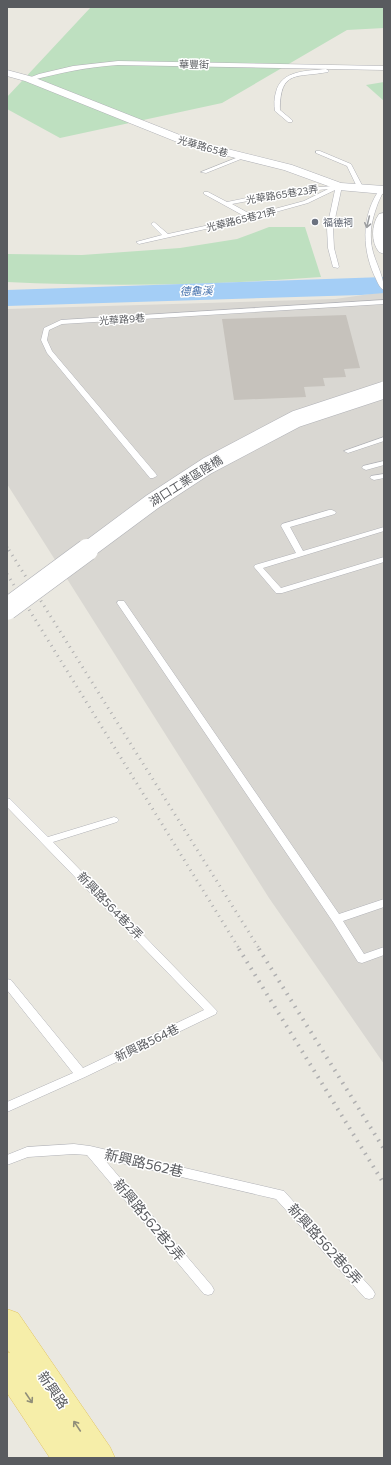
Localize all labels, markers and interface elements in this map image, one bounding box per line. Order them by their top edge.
street label: 華豐街 [179,58,209,70]
street label: 光華路65巷 [176,133,230,159]
street label: 光華路65巷23弄 [245,182,319,206]
street label: 光華路65巷21弄 [205,205,277,233]
one-way arrow [364,215,372,228]
place label: 福德祠 [323,216,353,228]
marker: 福德祠 [310,217,320,227]
water label: 德龜溪 [179,283,215,298]
street label: 光華路9巷 [99,311,145,327]
street label: 湖口工業區陸橋 [146,452,225,508]
street label: 新興路564巷2弄 [75,869,146,942]
street label: 新興路564巷 [112,1021,181,1064]
street label: 新興路562巷 [103,1145,185,1180]
street label: 新興路562巷2弄 [110,1175,189,1264]
street label: 新興路562巷6弄 [285,1200,366,1288]
street label: 新興路 [35,1368,72,1412]
one-way arrow [25,1392,33,1403]
one-way arrow [73,1421,81,1432]

